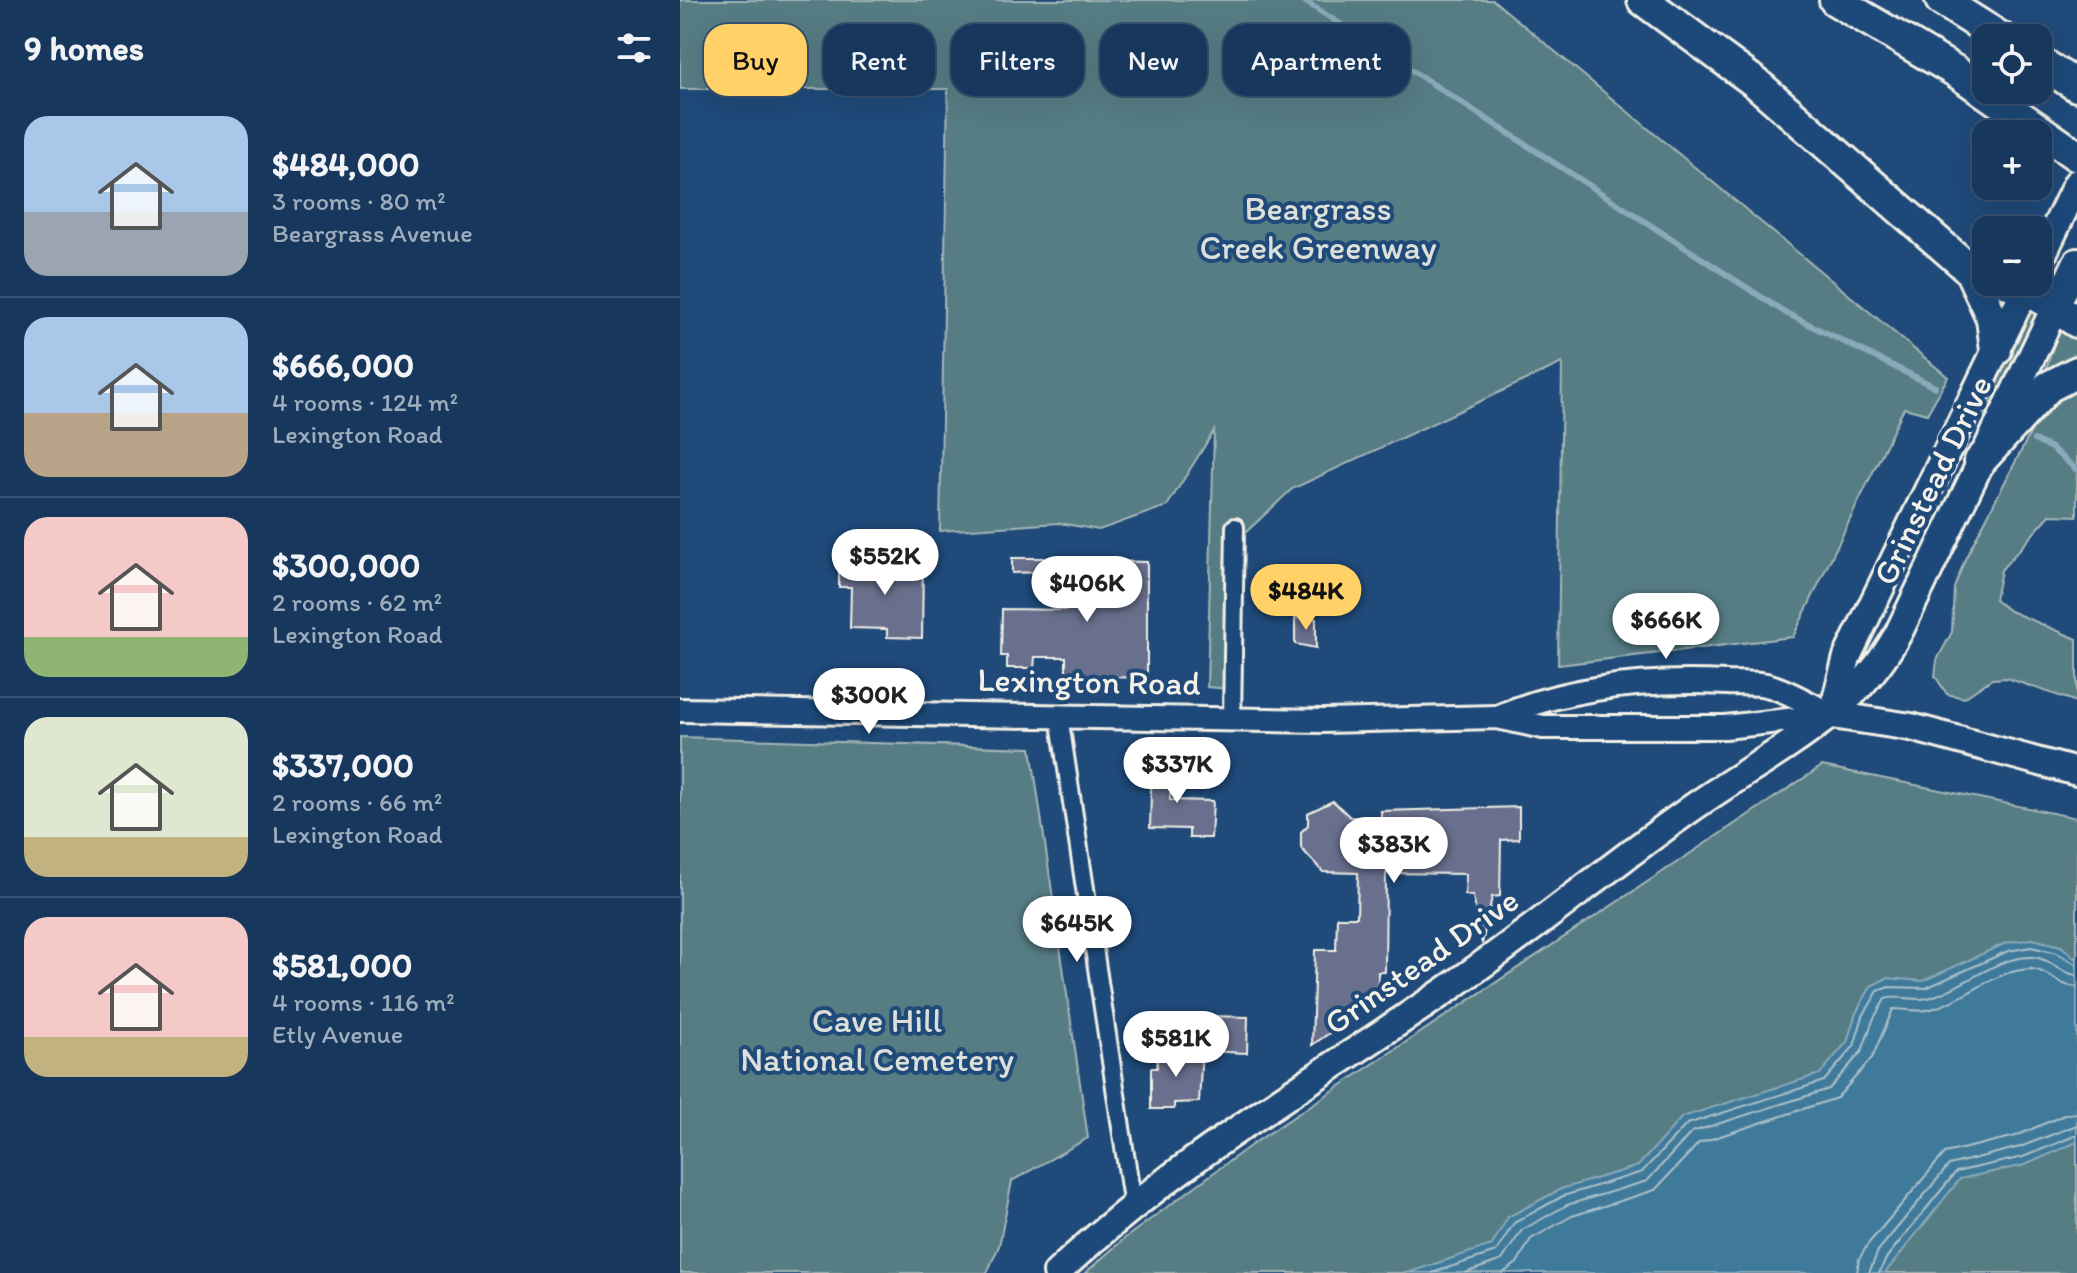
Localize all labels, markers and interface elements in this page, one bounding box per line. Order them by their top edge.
chip: Buy [704,24,807,96]
chip: Rent [823,24,935,96]
chip: Filters [951,24,1084,96]
chip: New [1100,24,1207,96]
chip: Apartment [1223,24,1410,96]
map controls [1972,24,2052,296]
button: locate [1972,24,2052,104]
icon: filters [612,26,656,70]
text: 9 homes [24,28,144,69]
button: + [1972,120,2052,200]
text: $484,000 [272,144,420,185]
icon: home [88,148,184,244]
text: 3 rooms · 80 m² [272,185,446,217]
park label: Beargrass Creek Greenway [1199,188,1437,268]
button: − [1972,216,2052,296]
text: Beargrass Avenue [272,217,473,249]
text: $666,000 [272,345,414,386]
icon: home [88,349,184,445]
street label: Grinstead Drive [1864,369,2001,592]
text: 4 rooms · 124 m² [272,386,458,418]
text: Lexington Road [272,418,443,450]
pin: $552K [829,529,941,597]
text: $552K [850,539,920,571]
text: $300,000 [272,545,421,586]
icon: home [88,549,184,645]
pin: $406K [1031,556,1143,624]
pin: $484K [1250,564,1362,632]
text: $406K [1049,566,1125,598]
text: $484K [1268,574,1344,606]
text: 2 rooms · 62 m² [272,586,442,618]
pin: $666K [1610,593,1722,661]
text: $666K [1630,603,1702,635]
text: Lexington Road [272,618,443,650]
street label: Lexington Road [977,659,1201,704]
pin: $300K [813,668,925,736]
text: $300K [831,678,907,710]
pin: $337K [1121,737,1233,805]
text: $337,000 [272,745,414,786]
text: $337K [1141,747,1213,779]
icon: home [88,749,184,845]
text: 2 rooms · 66 m² [272,786,442,818]
pin: $383K [1338,817,1450,885]
text: Lexington Road [272,818,443,850]
text: $383K [1358,827,1430,859]
street label: Grinstead Drive [1316,879,1526,1044]
pin: $645K [1021,896,1133,964]
text: $645K [1041,906,1113,938]
text: $581,000 [272,945,412,986]
icon: home [88,949,184,1045]
text: 4 rooms · 116 m² [272,986,455,1018]
park label: Cave Hill National Cemetery [740,1000,1014,1080]
pin: $581K [1120,1011,1232,1079]
text: Etly Avenue [272,1018,403,1050]
text: $581K [1141,1021,1211,1053]

